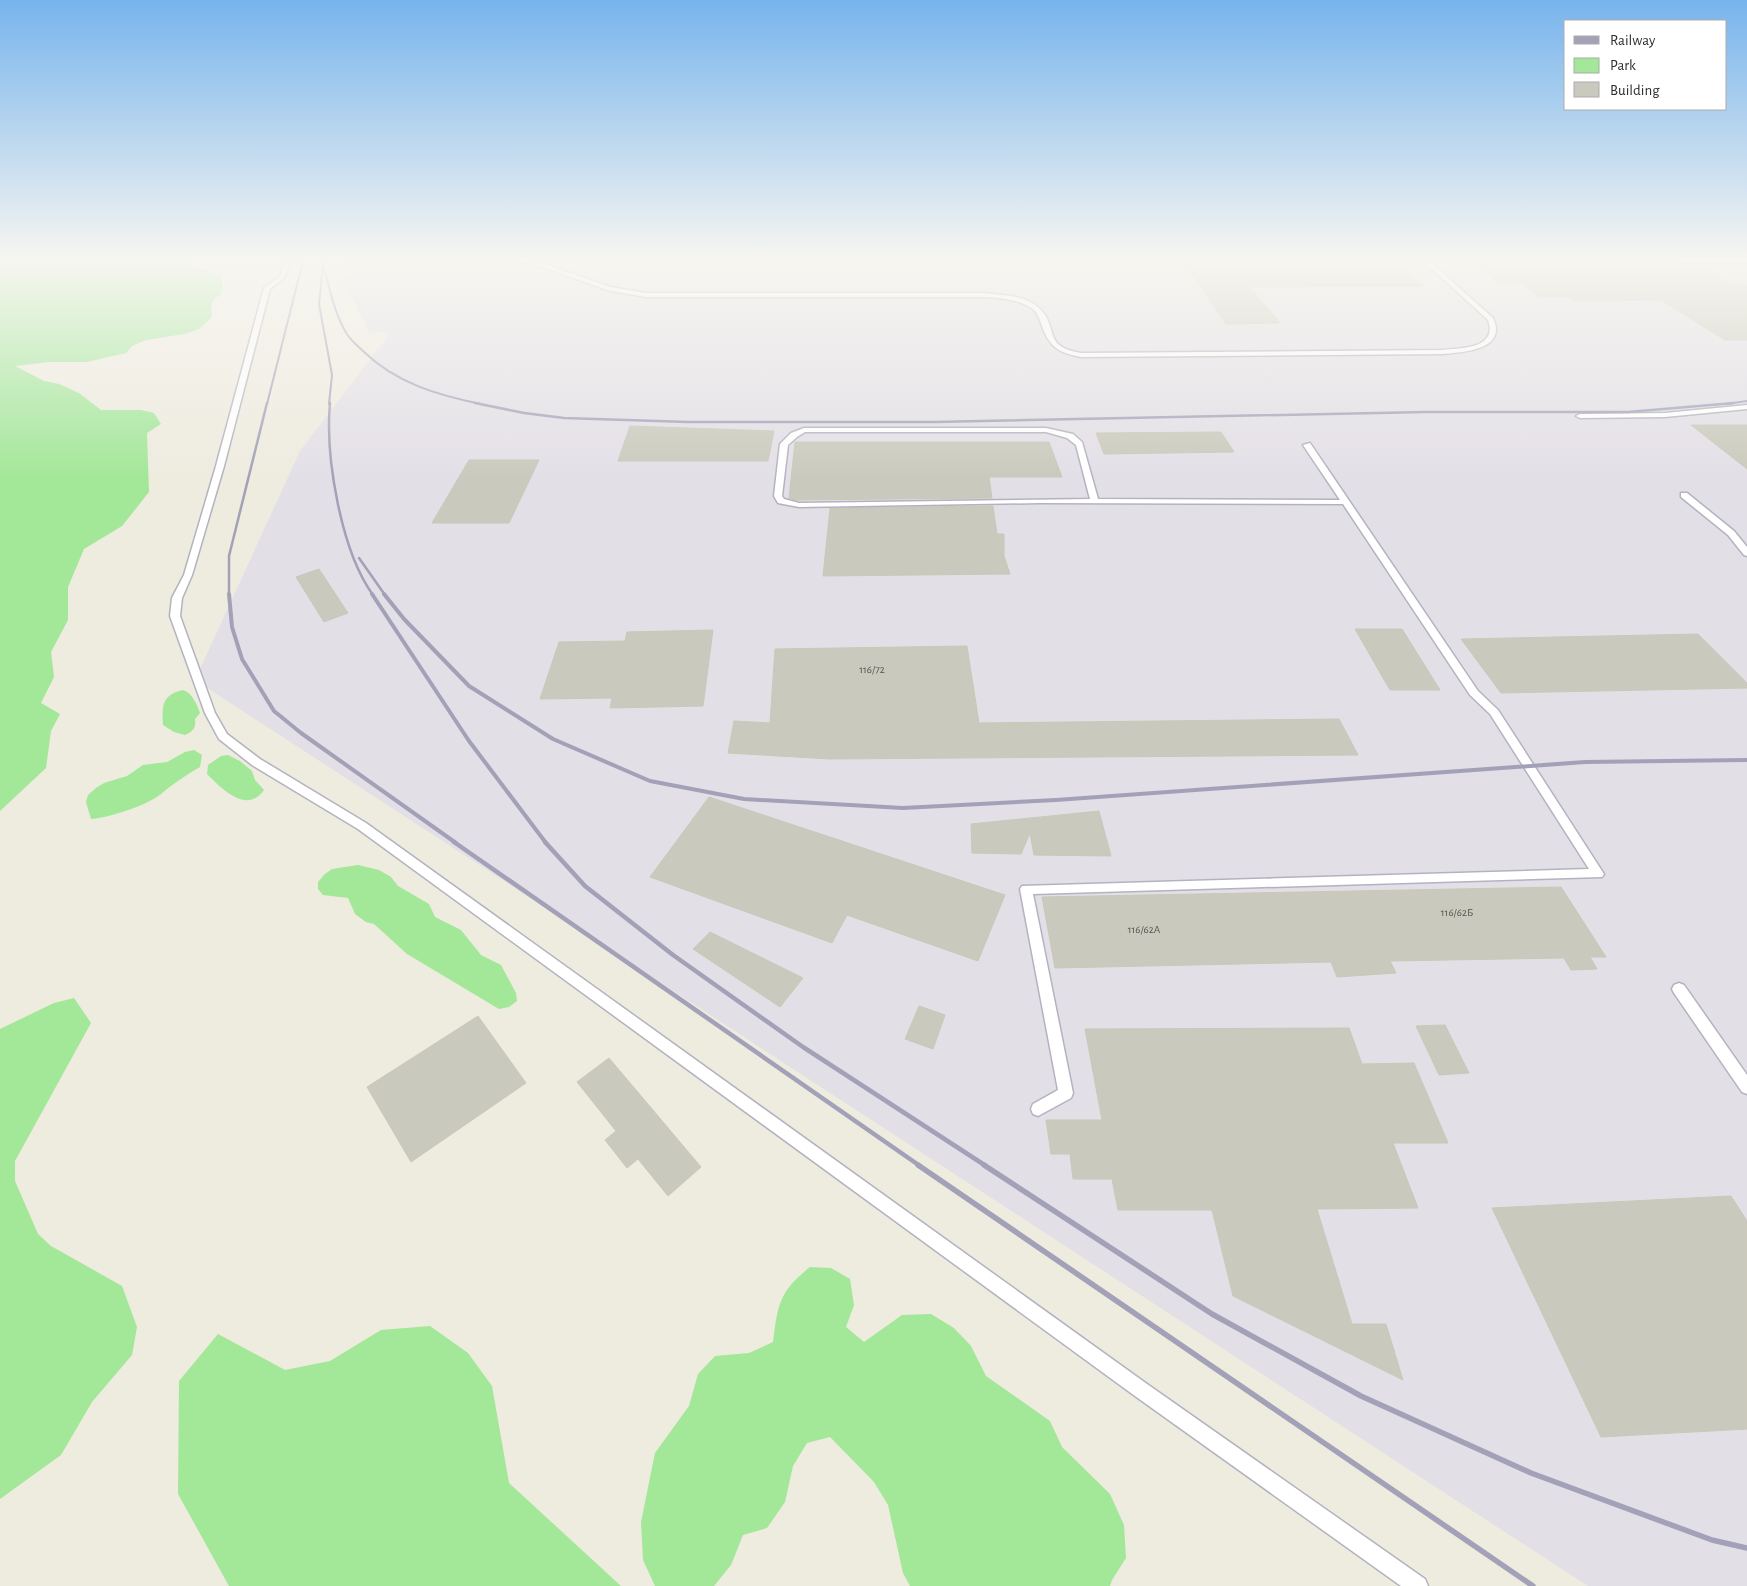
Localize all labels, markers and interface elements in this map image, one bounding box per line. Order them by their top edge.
legend [1564,20,1727,110]
text: Railway [1610,33,1656,48]
text: Park [1610,58,1636,73]
text: Building [1610,83,1660,98]
house number: 116/72 [859,664,885,675]
house number: 116/62Б [1441,907,1473,918]
house number: 116/62А [1128,924,1161,935]

